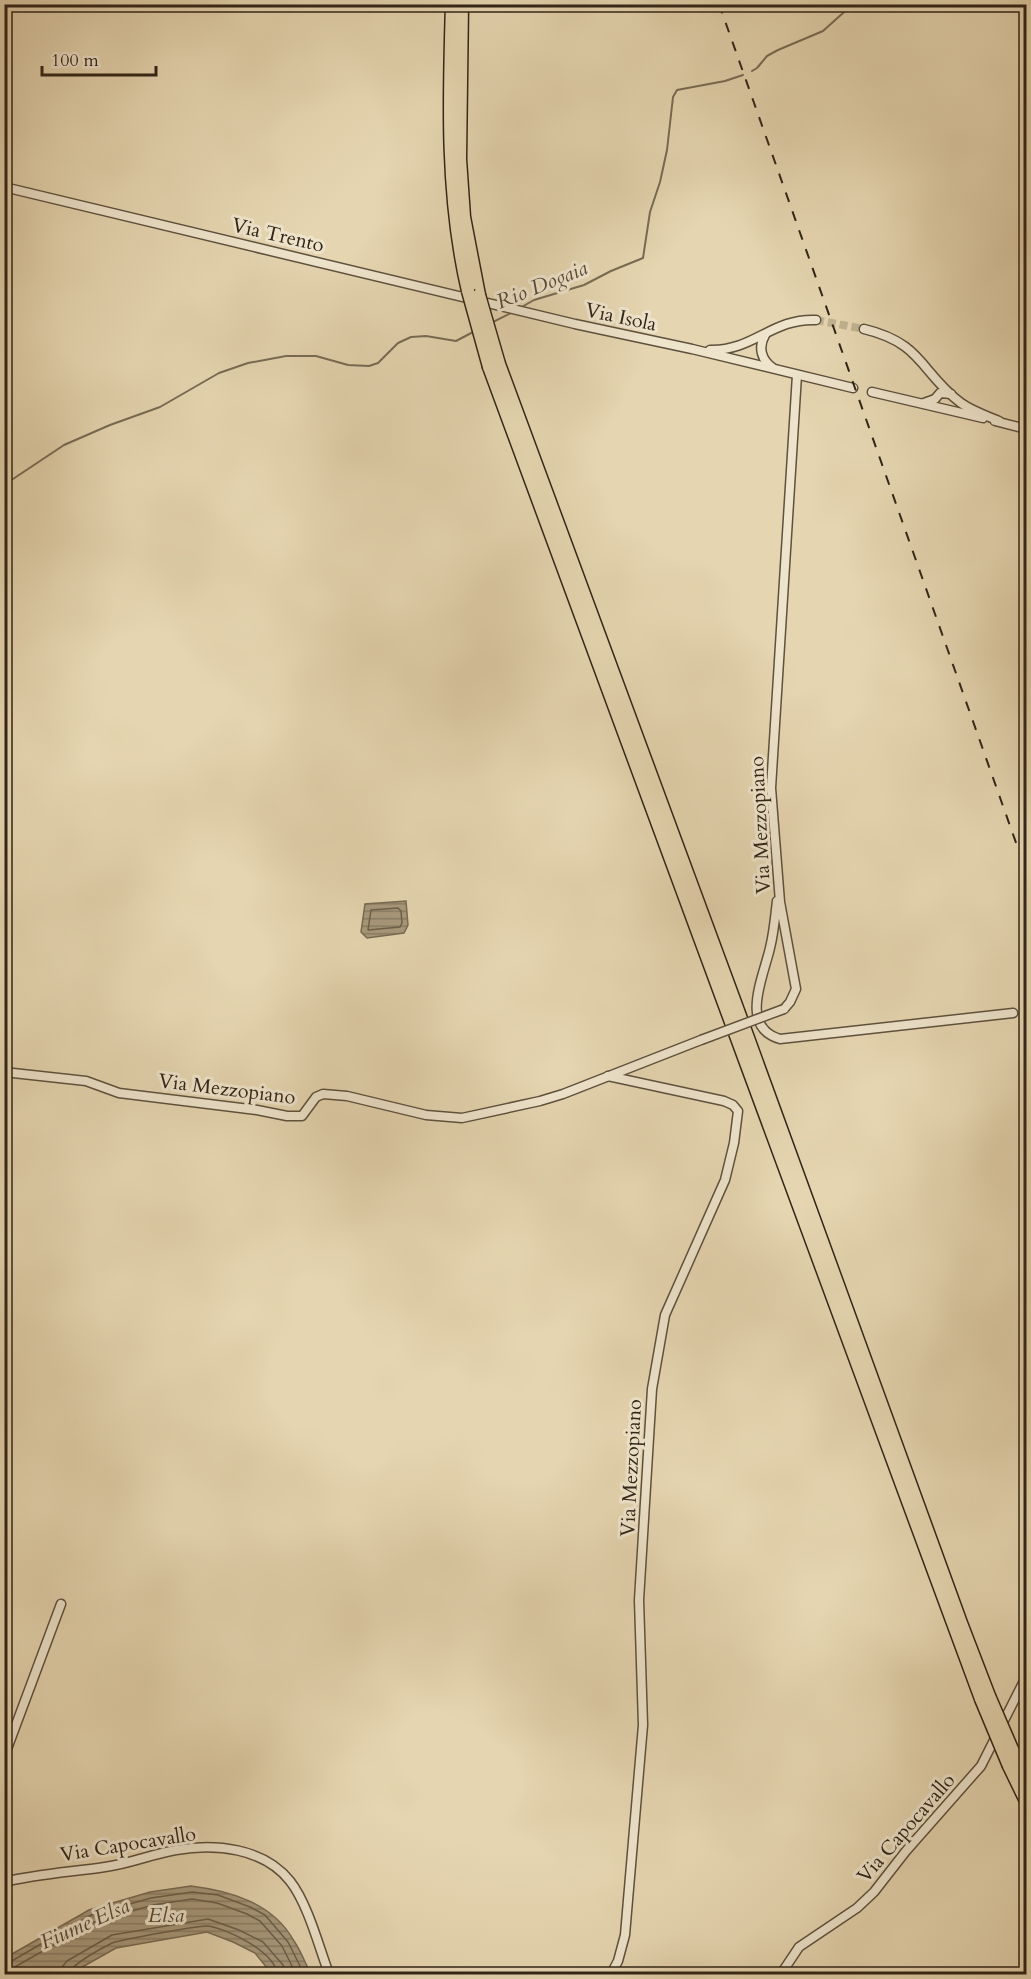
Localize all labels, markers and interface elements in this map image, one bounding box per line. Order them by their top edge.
scale bar [42,39,156,77]
text: 100 m [51,48,99,73]
street label: Via Trento [229,211,327,259]
water label: Rio Dogaia [492,254,592,316]
street label: Via Isola [583,296,660,338]
street label: Via Mezzopiano [743,755,777,895]
street label: Via Mezzopiano [157,1067,297,1111]
street label: Via Mezzopiano [614,1398,648,1538]
street label: Via Capocavallo [851,1767,961,1889]
street label: Via Capocavallo [58,1820,198,1868]
water label: Fiume Elsa [36,1891,134,1957]
water label: Elsa [148,1901,184,1930]

